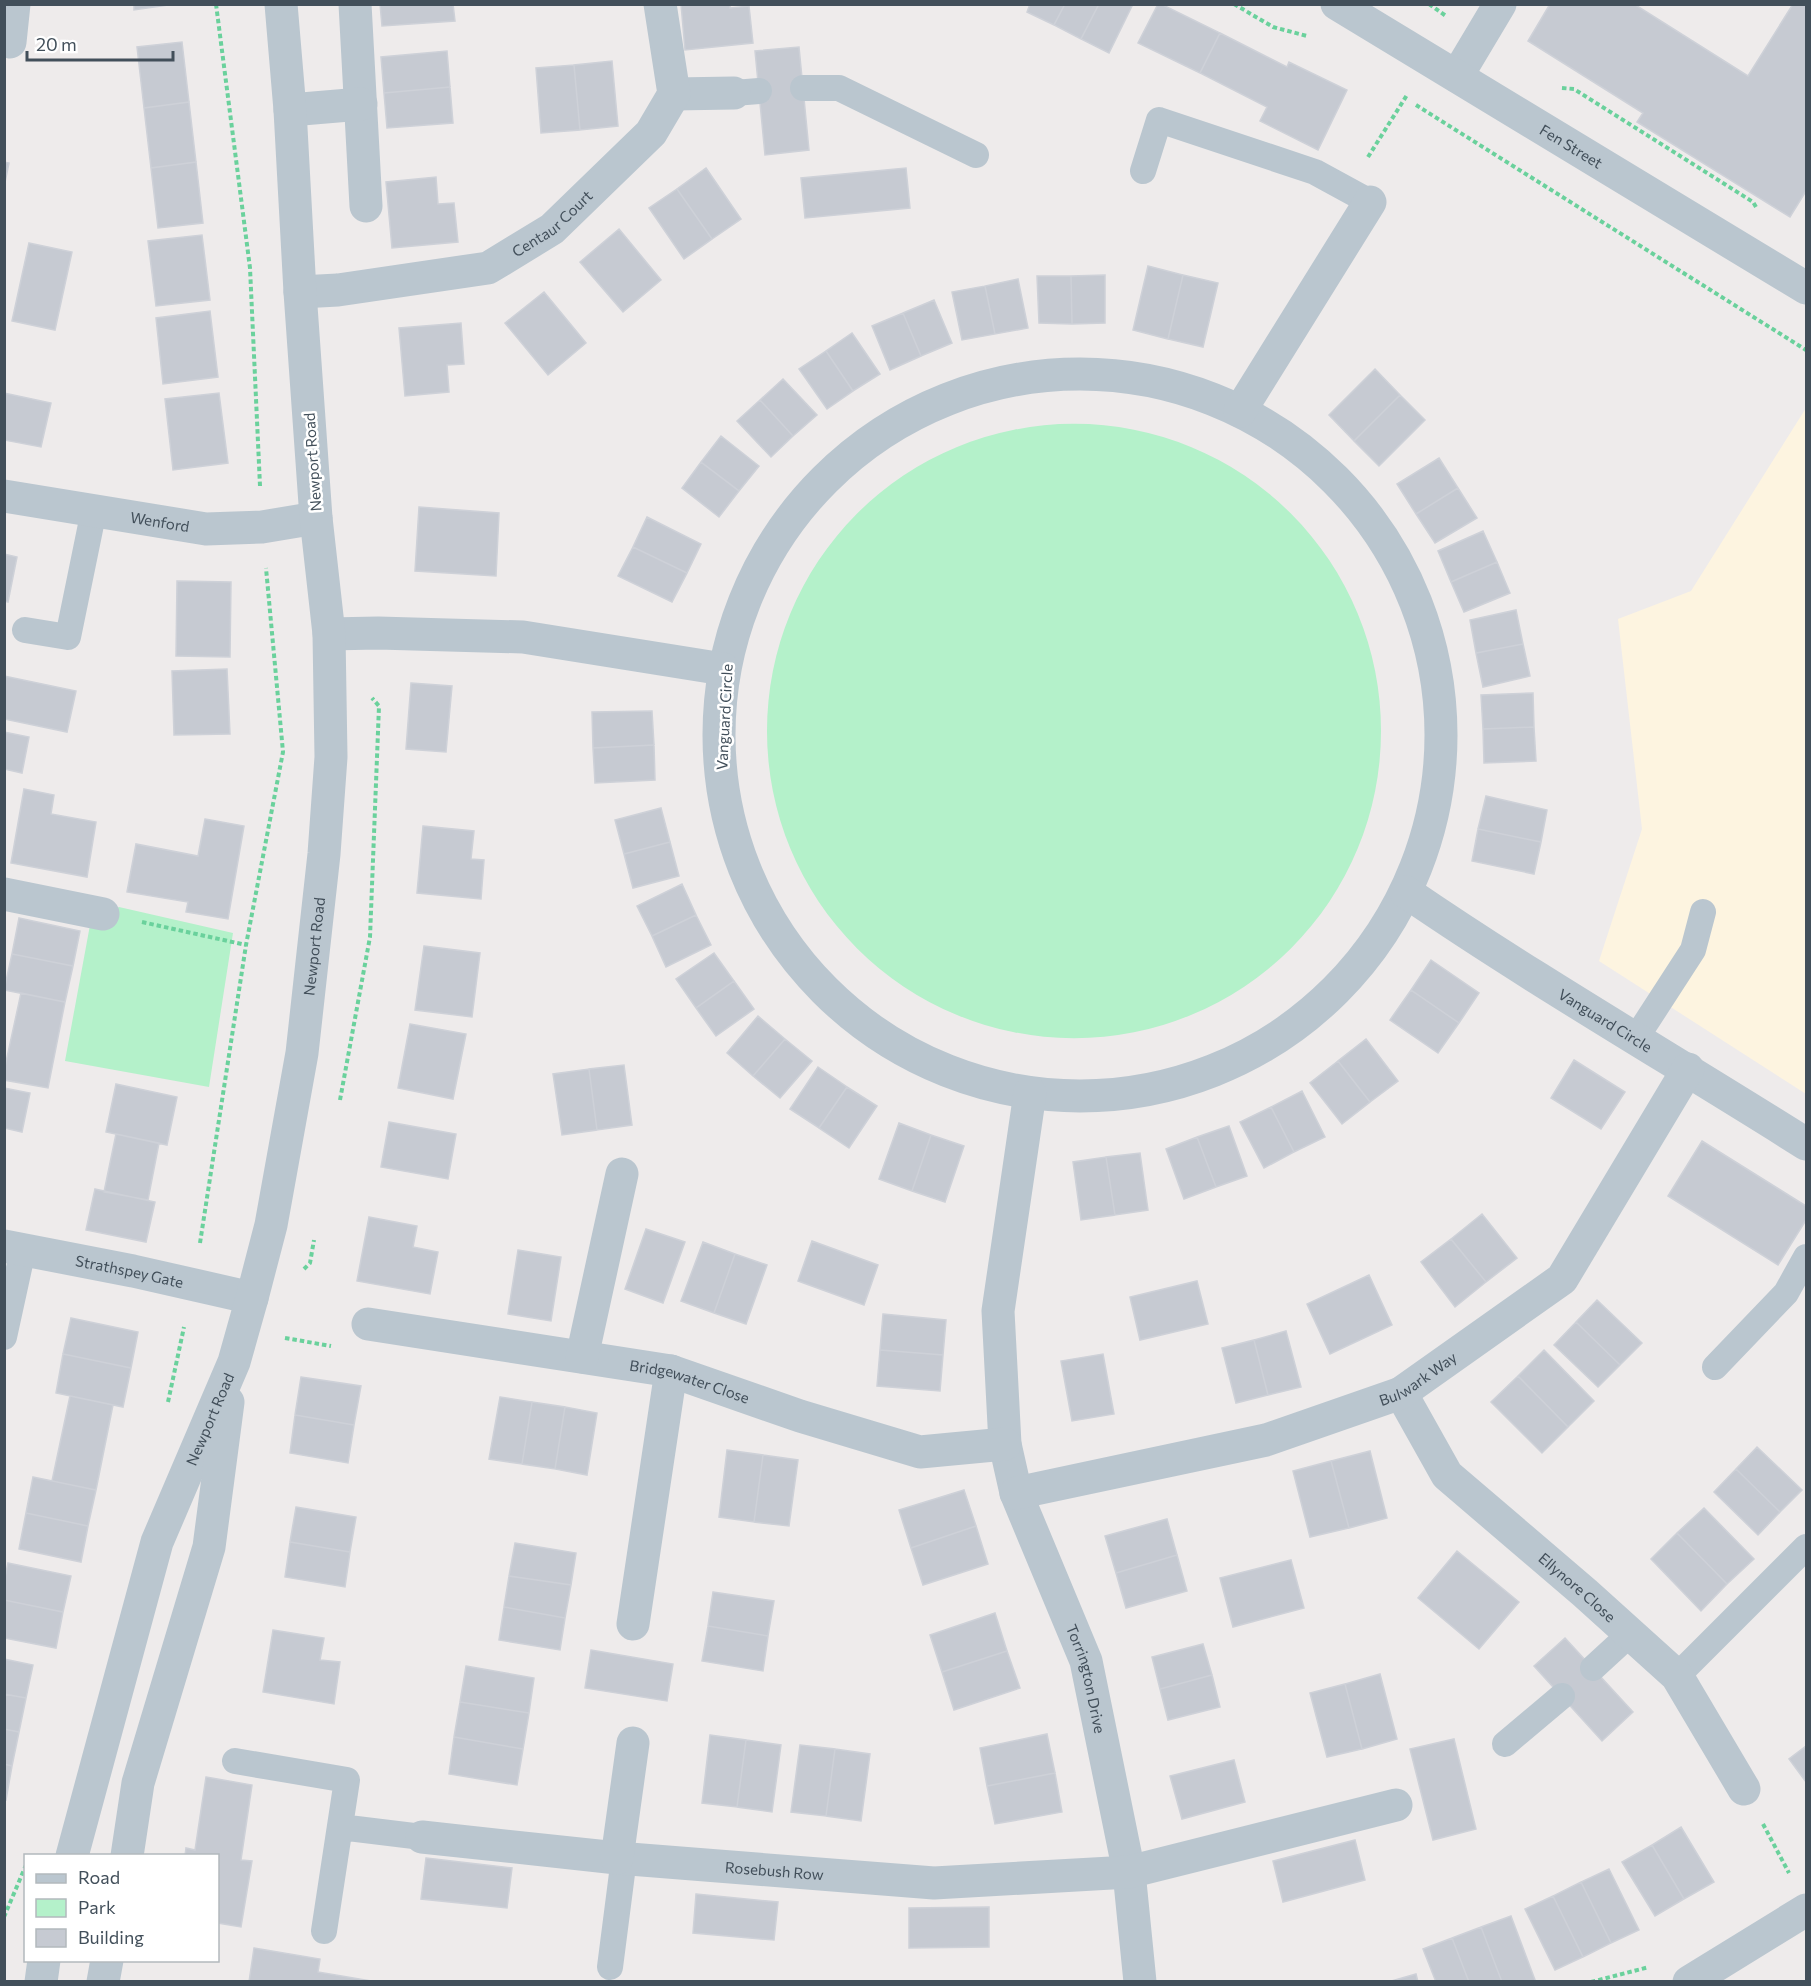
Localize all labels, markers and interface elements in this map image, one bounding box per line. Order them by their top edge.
scale bar [27,24,172,62]
text: 20 m [36,33,77,55]
street label: Fen Street [1537,120,1606,172]
street label: Centaur Court [508,186,596,260]
street label: Newport Road [300,412,324,512]
street label: Wenford [129,508,191,535]
street label: Vanguard Circle [712,663,736,771]
street label: Newport Road [299,896,328,997]
street label: Vanguard Circle [1555,984,1656,1056]
street label: Strathspey Gate [74,1251,185,1291]
street label: Bulwark Way [1377,1347,1460,1409]
street label: Bridgewater Close [628,1356,752,1407]
street label: Newport Road [182,1370,237,1468]
street label: Ellynore Close [1535,1549,1620,1625]
street label: Torrington Drive [1063,1621,1110,1735]
legend [24,1854,219,1962]
street label: Rosebush Row [724,1858,824,1883]
text: Road [78,1866,120,1888]
text: Park [78,1896,116,1918]
text: Building [78,1926,144,1948]

